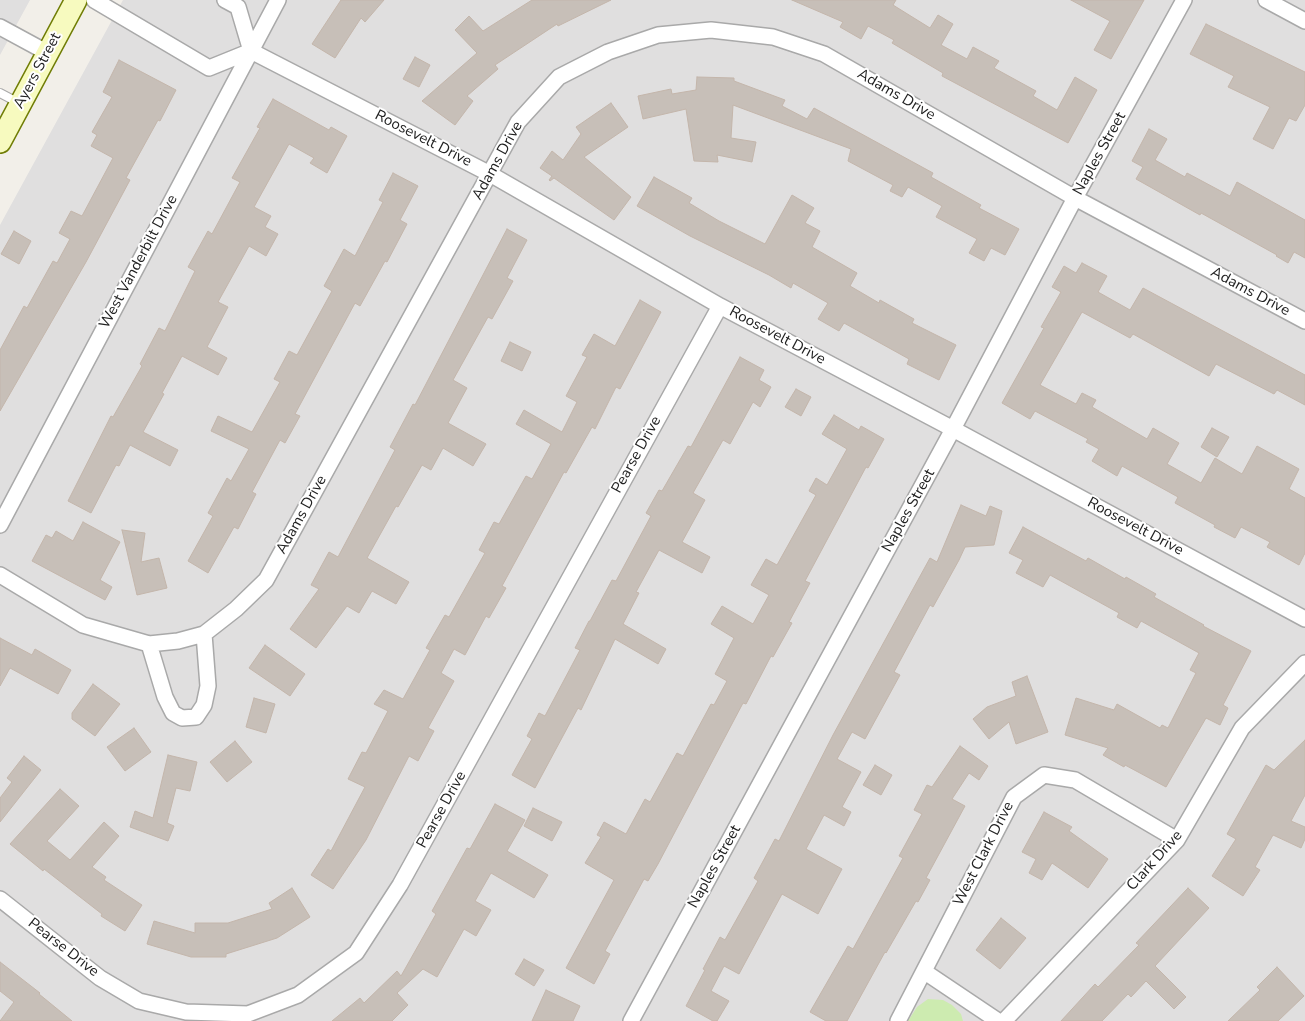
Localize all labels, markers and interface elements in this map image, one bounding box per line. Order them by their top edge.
street label: Ayers Street [10,30,66,112]
street label: Adams Drive [854,65,938,125]
street label: Roosevelt Drive [372,107,474,171]
street label: Naples Street [1070,109,1130,199]
street label: Adams Drive [469,119,527,203]
street label: West Vanderbilt Drive [96,192,182,332]
street label: Adams Drive [1207,264,1293,320]
street label: Roosevelt Drive [726,303,828,369]
street label: Pearse Drive [609,413,665,497]
street label: Naples Street [879,466,939,556]
street label: Adams Drive [273,473,331,557]
street label: Roosevelt Drive [1084,494,1186,560]
street label: Pearse Drive [414,768,470,852]
street label: West Clark Drive [950,799,1018,909]
street label: Naples Street [685,822,745,912]
street label: Clark Drive [1123,827,1187,895]
street label: Pearse Drive [24,915,102,981]

